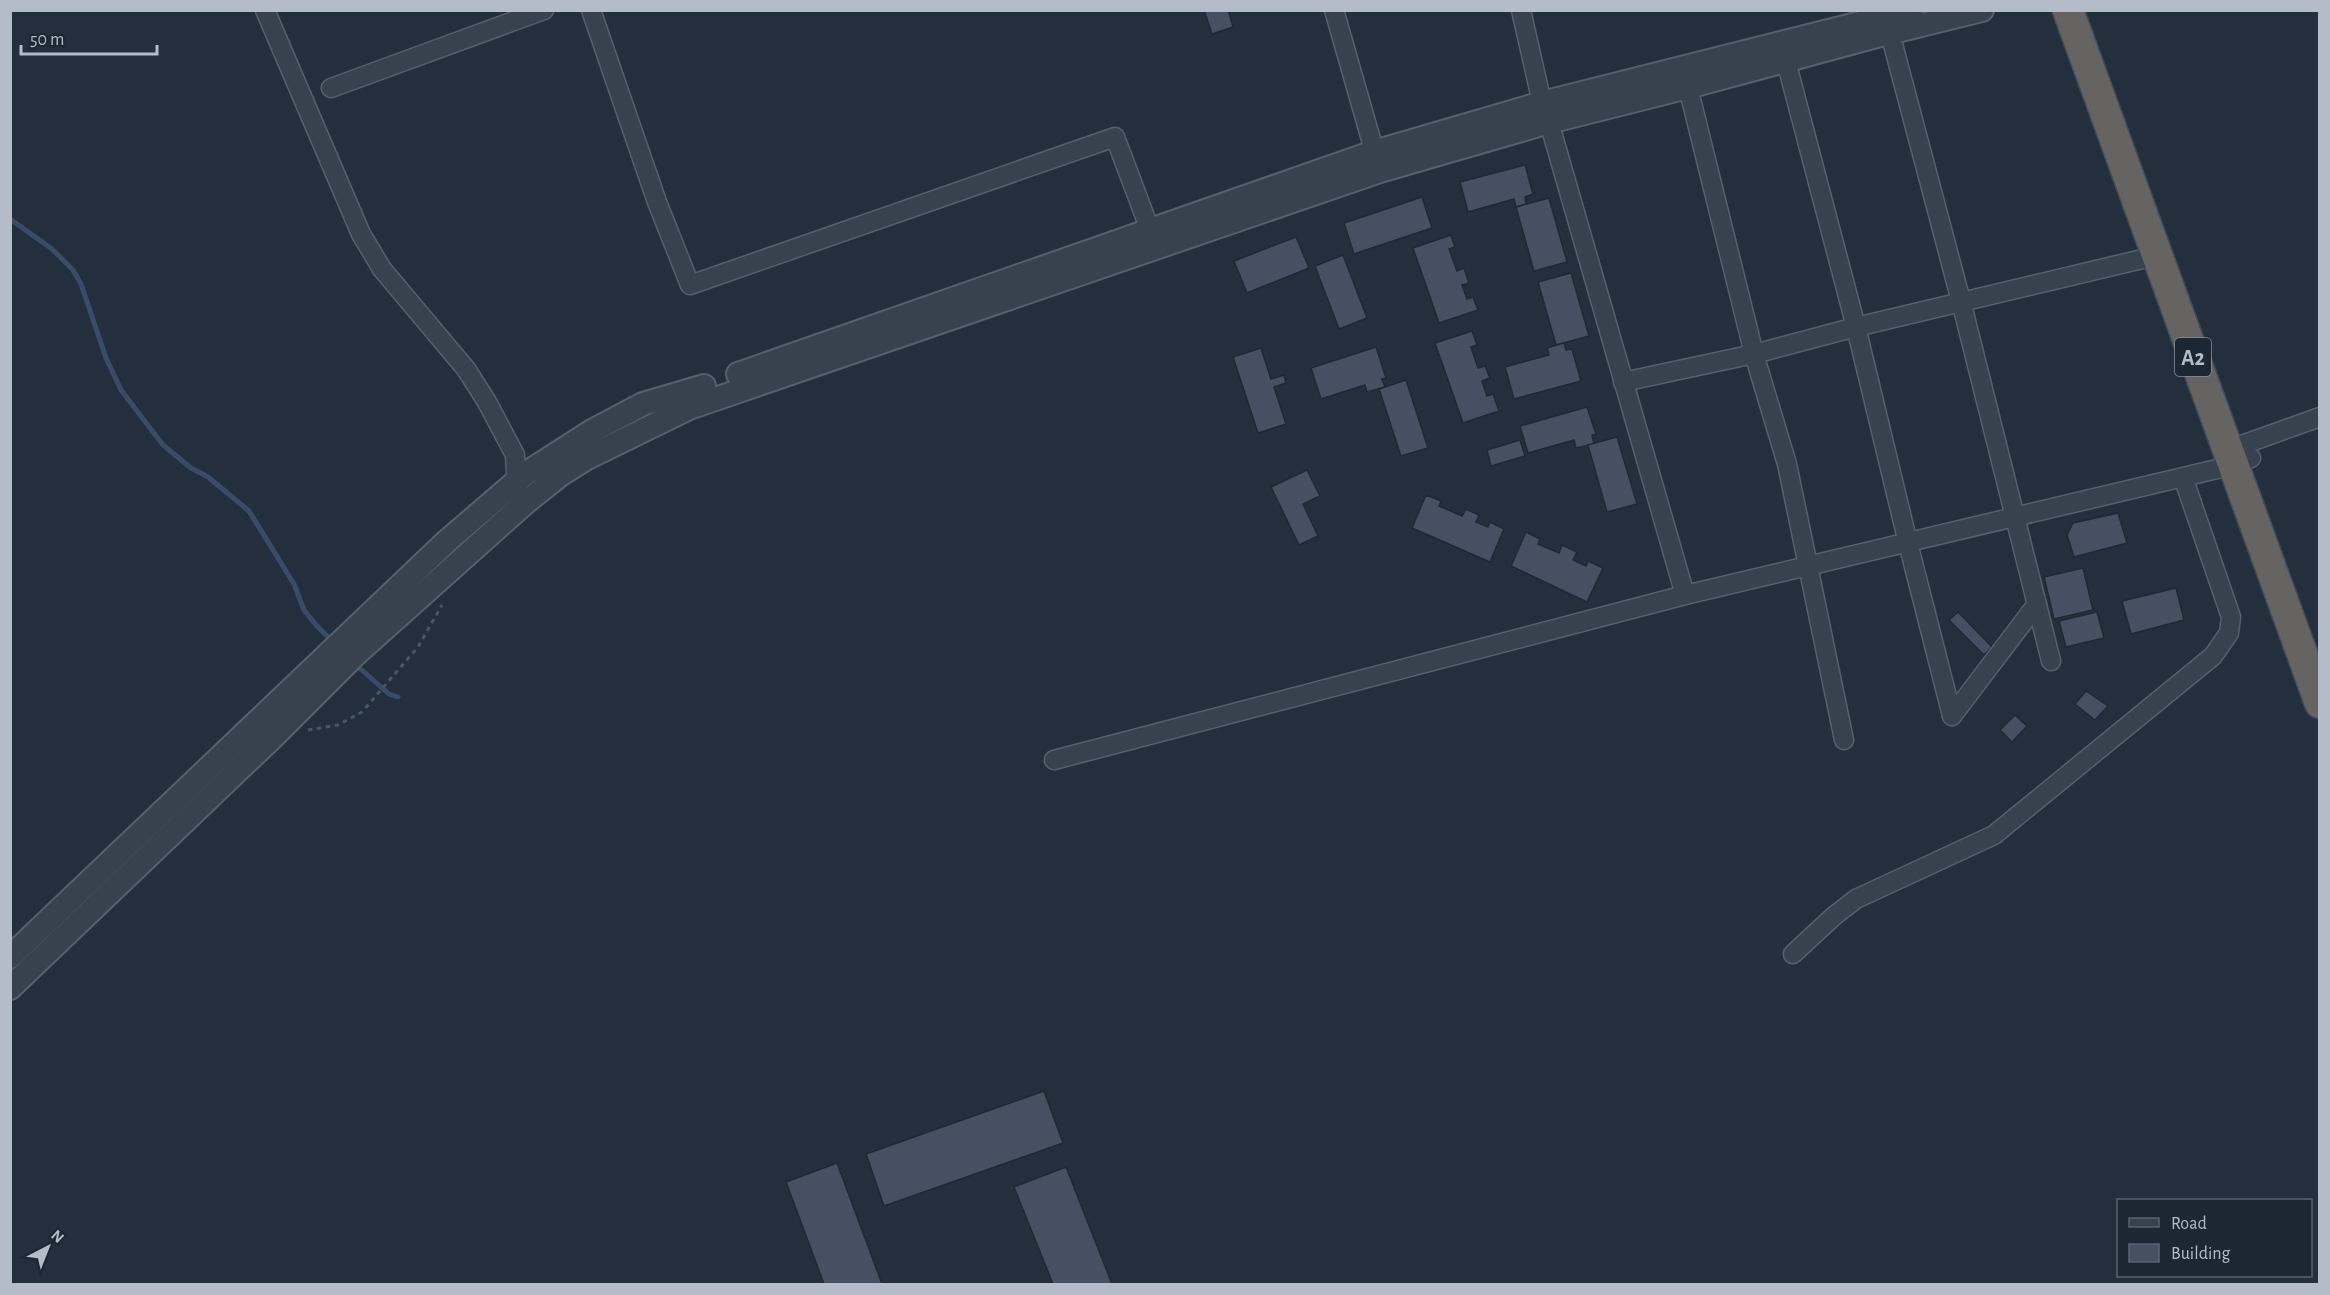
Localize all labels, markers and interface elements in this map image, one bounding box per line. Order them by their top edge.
scale bar [21,18,158,56]
text: 50 m [30,31,64,49]
road number: A2 [2175,338,2211,376]
legend [2117,1199,2312,1277]
text: Road [2171,1215,2207,1233]
north arrow [18,1217,78,1277]
text: N [48,1227,67,1246]
text: Building [2171,1245,2231,1263]

